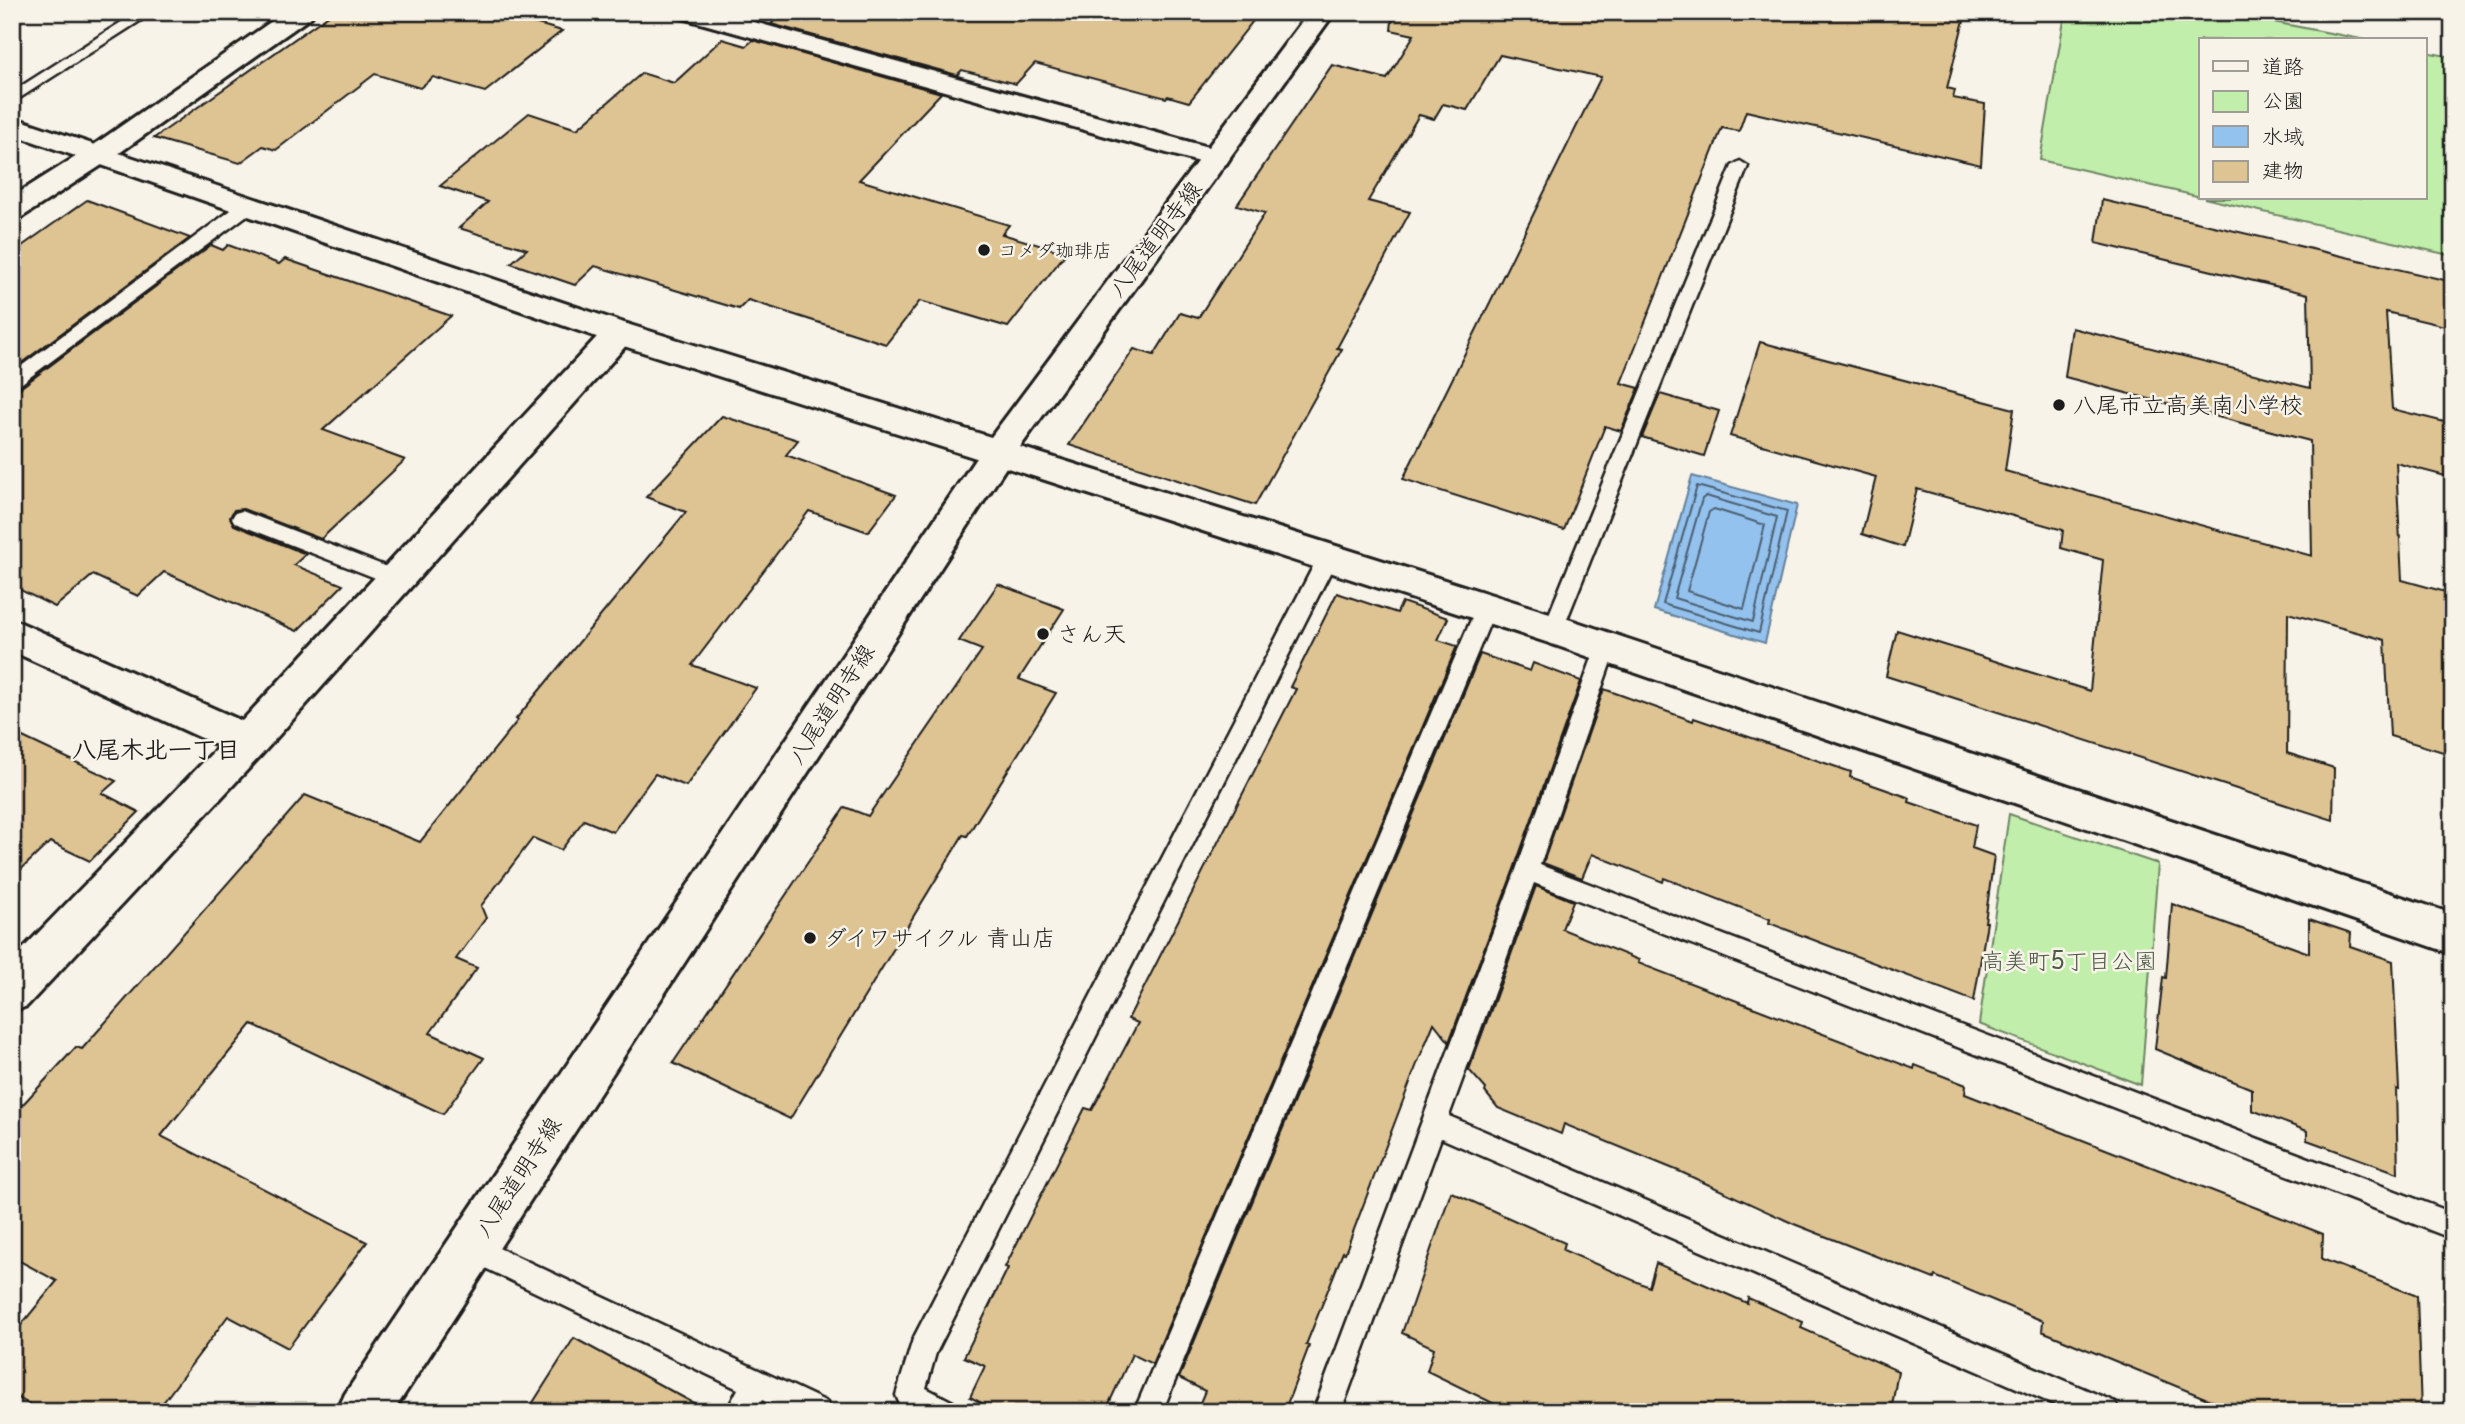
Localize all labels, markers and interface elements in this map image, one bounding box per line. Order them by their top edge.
legend [2199,38,2426,200]
text: 道路 [2262,49,2304,81]
text: 公園 [2262,83,2304,115]
text: 水域 [2262,119,2304,151]
text: 建物 [2262,153,2304,185]
street label: 八尾道明寺線 [1098,172,1209,304]
place label: コメダ珈琲店 [998,235,1112,263]
marker: コメダ珈琲店 [976,242,992,258]
place label: 八尾市立高美南小学校 [2073,386,2303,421]
marker: 八尾市立高美南小学校 [2051,397,2067,413]
place label: さん天 [1057,615,1126,650]
marker: さん天 [1035,626,1051,642]
street label: 八尾道明寺線 [777,636,882,771]
district label: 八尾木北一丁目 [72,730,240,766]
place label: ダイワサイクル 青山店 [824,919,1056,954]
marker: ダイワサイクル 青山店 [802,930,818,946]
park label: 高美町5丁目公園 [1981,942,2157,977]
street label: 八尾道明寺線 [464,1109,569,1244]

